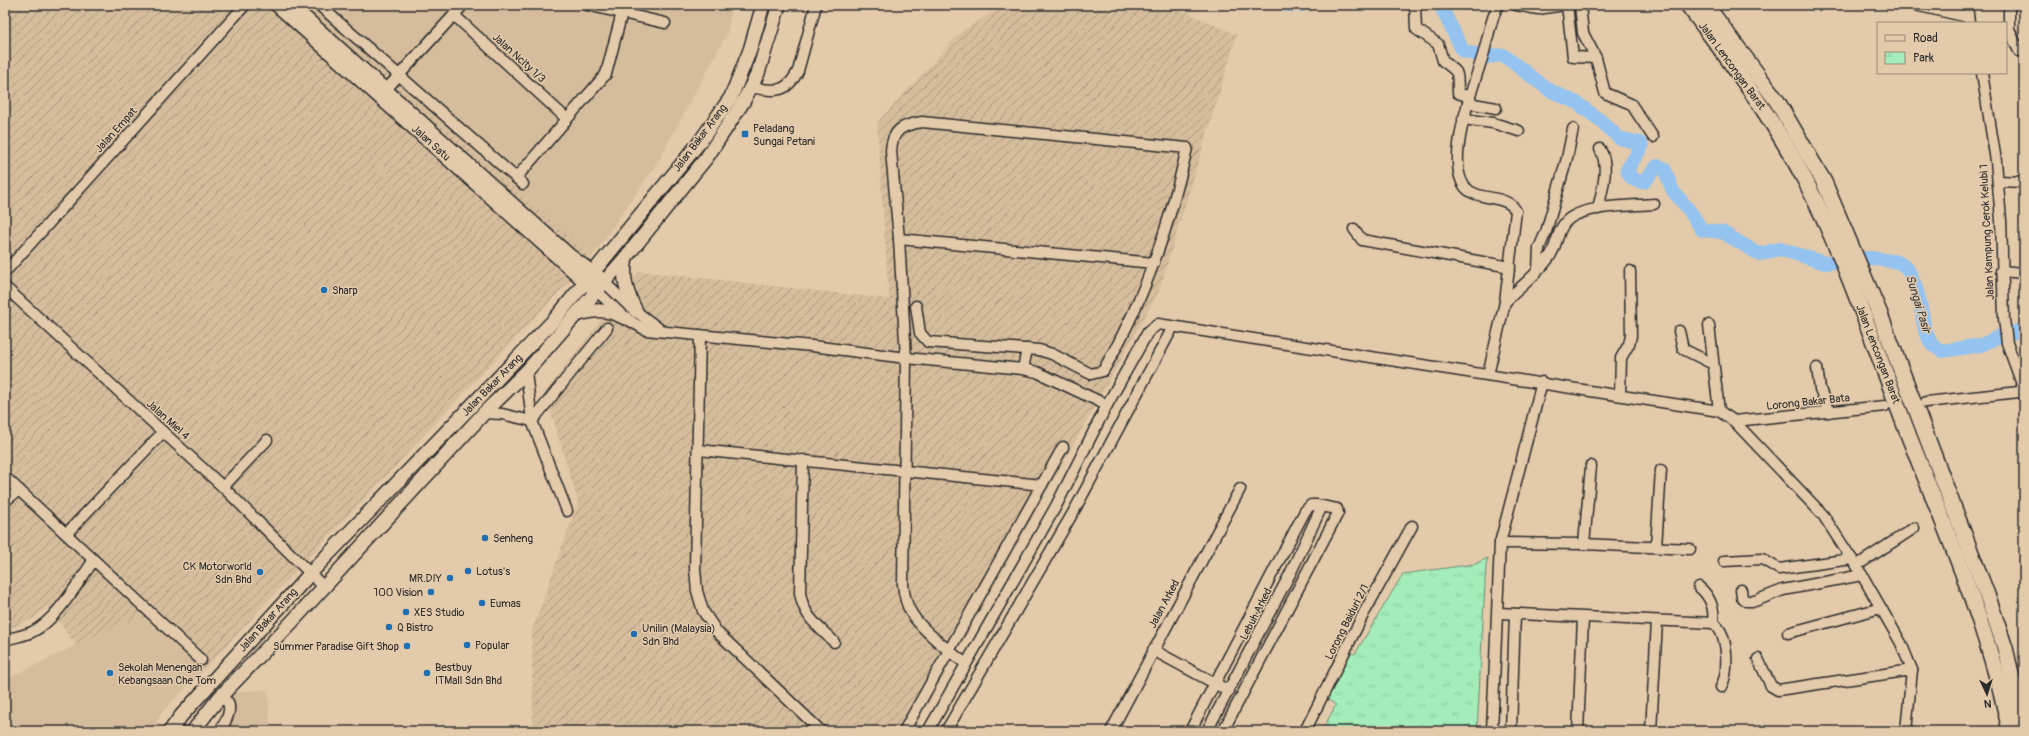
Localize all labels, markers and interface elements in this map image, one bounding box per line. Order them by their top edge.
street label: Jalan Lencongan Barat [1696,20,1768,113]
legend [1877,22,2007,74]
street label: Jalan Ncity 1/3 [490,31,548,85]
text: Road [1913,31,1938,46]
text: Park [1913,51,1934,66]
street label: Jalan Bakar Arang [670,101,730,174]
street label: Jalan Empat [92,104,140,155]
street label: Jalan Satu [409,122,453,164]
place label: Peladang Sungai Petani [753,122,815,148]
marker: Peladang Sungai Petani [740,129,750,139]
street label: Jalan Kampung Cerok Kelubi 1 [1977,164,1997,300]
water label: Sungai Pasir [1902,273,1934,336]
place label: Sharp [332,284,358,297]
marker: Sharp [319,285,329,295]
street label: Jalan Lencongan Barat [1853,303,1903,406]
street label: Jalan Bakar Arang [459,351,525,419]
street label: Lorong Bakar Bata [1766,391,1850,413]
street label: Jalan Miel 4 [144,397,193,443]
place label: Senheng [493,532,533,545]
marker: Senheng [480,533,490,543]
place label: CK Motorworld Sdn Bhd [183,560,252,586]
place label: Lotus's [476,565,510,578]
marker: Lotus's [463,566,473,576]
marker: CK Motorworld Sdn Bhd [255,567,265,577]
place label: MR.DIY [409,572,443,585]
marker: MR.DIY [445,573,455,583]
street label: Jalan Arked [1146,578,1182,630]
street label: Lorong Baiduri 2/1 [1322,582,1372,662]
street label: Jalan Bakar Arang [236,585,300,655]
place label: 100 Vision [374,586,423,599]
street label: Lebuh Arked [1237,586,1275,642]
marker: 100 Vision [426,587,436,597]
place label: Eumas [490,597,521,610]
marker: Eumas [477,598,487,608]
place label: XES Studio [414,606,464,619]
marker: XES Studio [401,607,411,617]
place label: Q Bistro [397,621,433,634]
marker: Q Bistro [384,622,394,632]
place label: Unilin (Malaysia) Sdn Bhd [642,622,715,648]
marker: Unilin (Malaysia) Sdn Bhd [629,629,639,639]
place label: Popular [475,639,510,652]
place label: Summer Paradise Gift Shop [273,640,399,653]
marker: Popular [462,640,472,650]
marker: Summer Paradise Gift Shop [402,641,412,651]
place label: Sekolah Menengah Kebangsaan Che Tom [118,661,216,687]
place label: Bestbuy ITMall Sdn Bhd [435,661,502,687]
marker: Sekolah Menengah Kebangsaan Che Tom [105,668,115,678]
marker: Bestbuy ITMall Sdn Bhd [422,668,432,678]
north arrow [1967,674,2007,714]
text: N [1983,697,1992,710]

